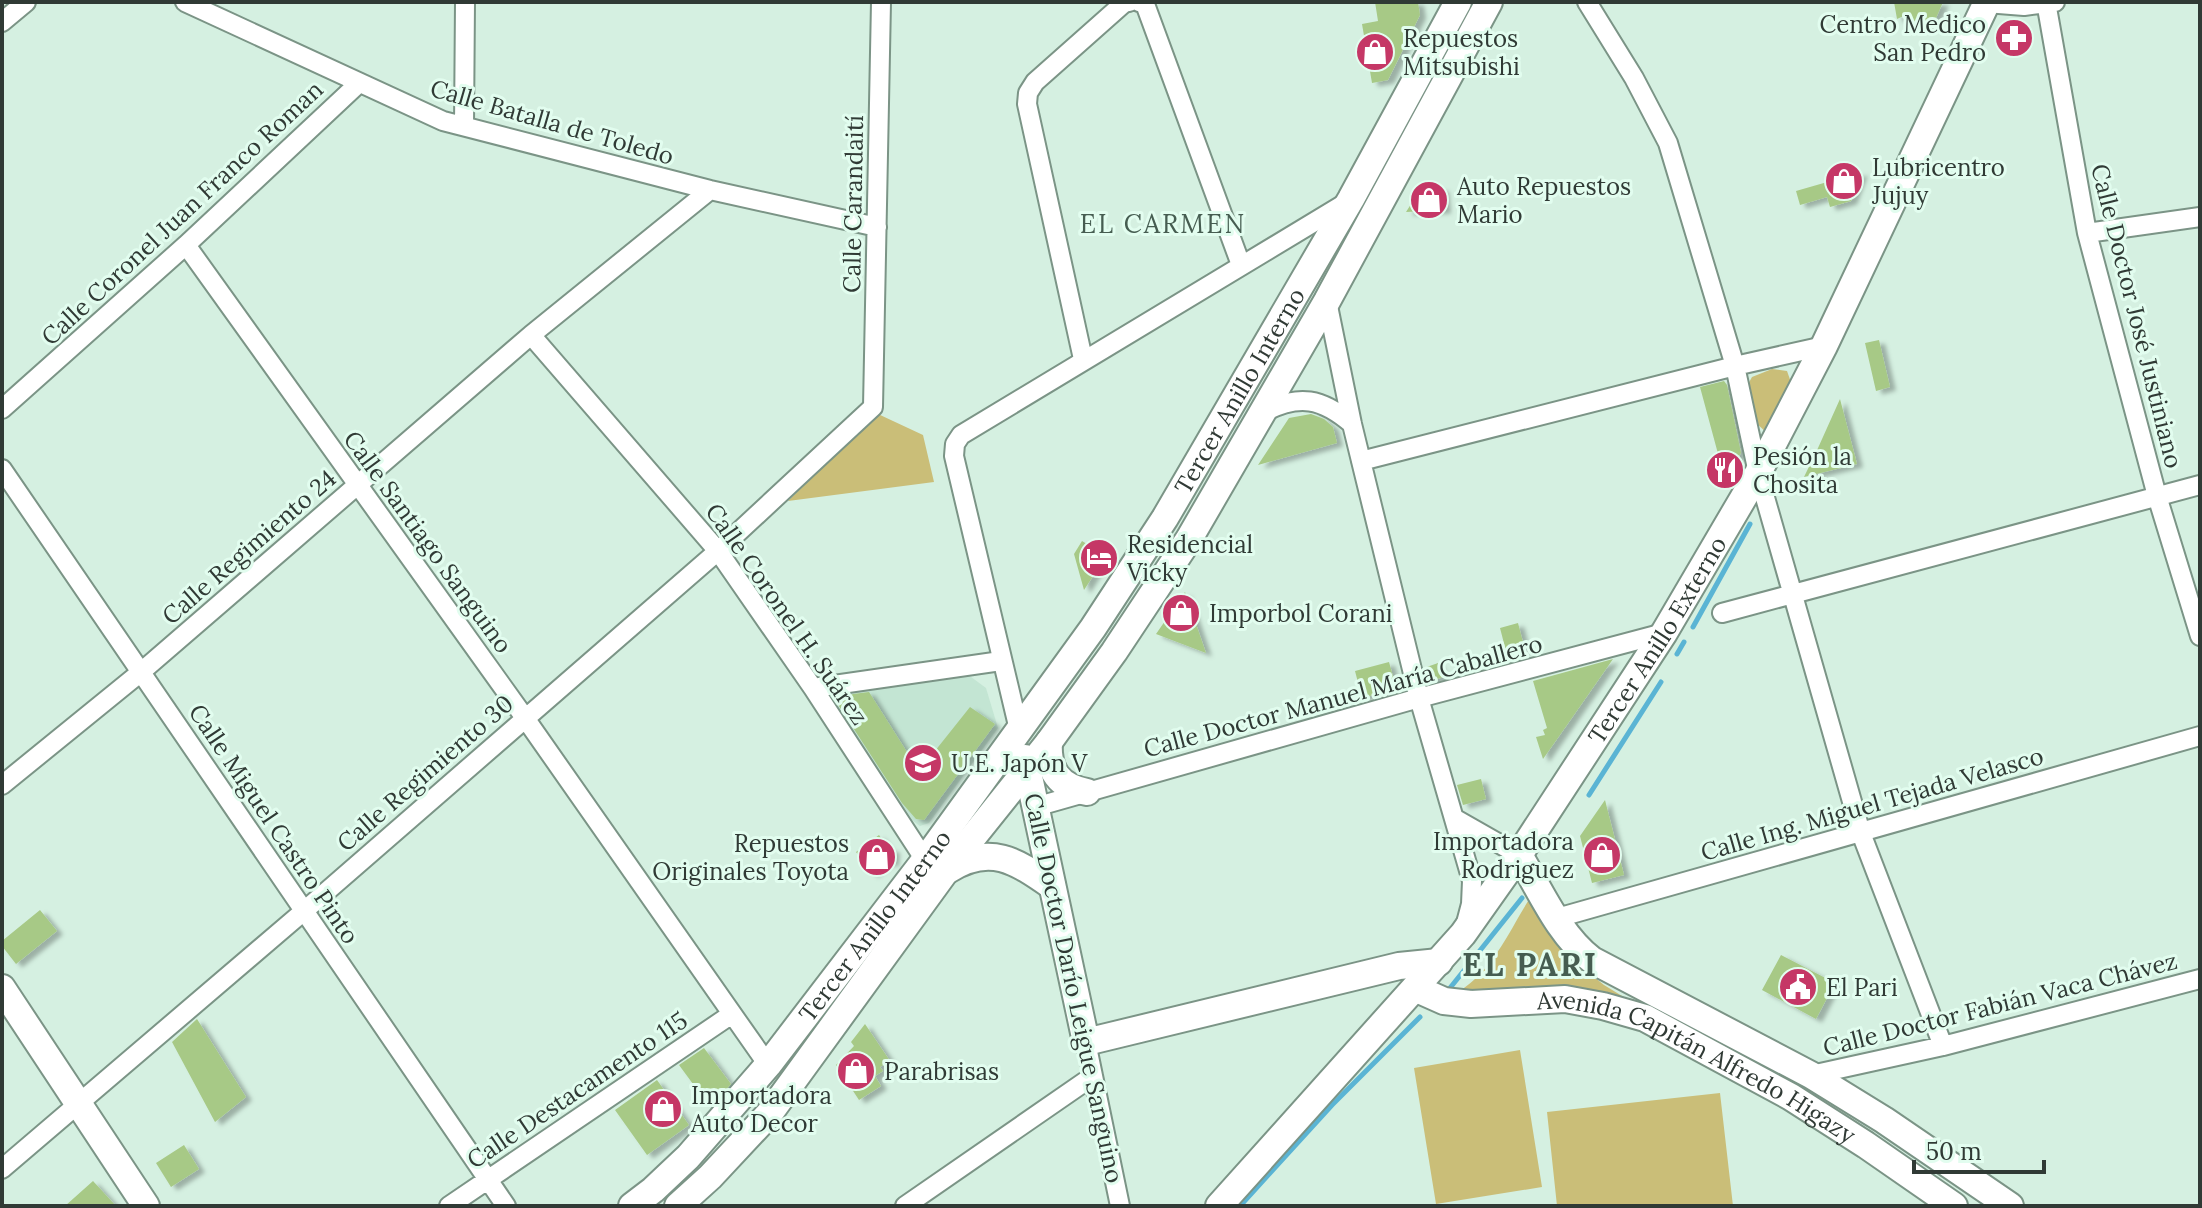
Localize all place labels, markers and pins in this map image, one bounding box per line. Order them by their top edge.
place label: Centro Medico San Pedro [1819,9,1986,68]
pharmacy icon: Centro Medico San Pedro [1993,17,2035,59]
place label: Repuestos Mitsubishi [1403,23,1520,82]
shop icon: Repuestos Mitsubishi [1354,31,1396,73]
place label: Lubricentro Jujuy [1871,152,2005,211]
shop icon: Lubricentro Jujuy [1823,160,1865,202]
place label: Auto Repuestos Mario [1456,171,1631,230]
shop icon: Auto Repuestos Mario [1408,179,1450,221]
place label: Pesión la Chosita [1753,441,1852,500]
restaurant icon: Pesión la Chosita [1704,449,1746,491]
place label: Residencial Vicky [1126,529,1253,588]
hotel icon: Residencial Vicky [1078,537,1120,579]
shop icon: Imporbol Corani [1160,592,1202,634]
place label: Imporbol Corani [1209,598,1393,629]
school or university icon: U.E. Japón V [902,742,944,784]
place label: U.E. Japón V [951,748,1089,779]
place label: Importadora Rodriguez [1433,826,1574,885]
place label: Repuestos Originales Toyota [652,828,849,887]
shop icon: Importadora Rodriguez [1581,834,1623,876]
shop icon: Repuestos Originales Toyota [856,836,898,878]
public building icon: El Pari [1777,966,1819,1008]
place label: El Pari [1826,972,1898,1003]
shop icon: Parabrisas [835,1050,877,1092]
place label: Parabrisas [884,1056,999,1087]
place label: Importadora Auto Decor [690,1080,832,1139]
shop icon: Importadora Auto Decor [642,1088,684,1130]

